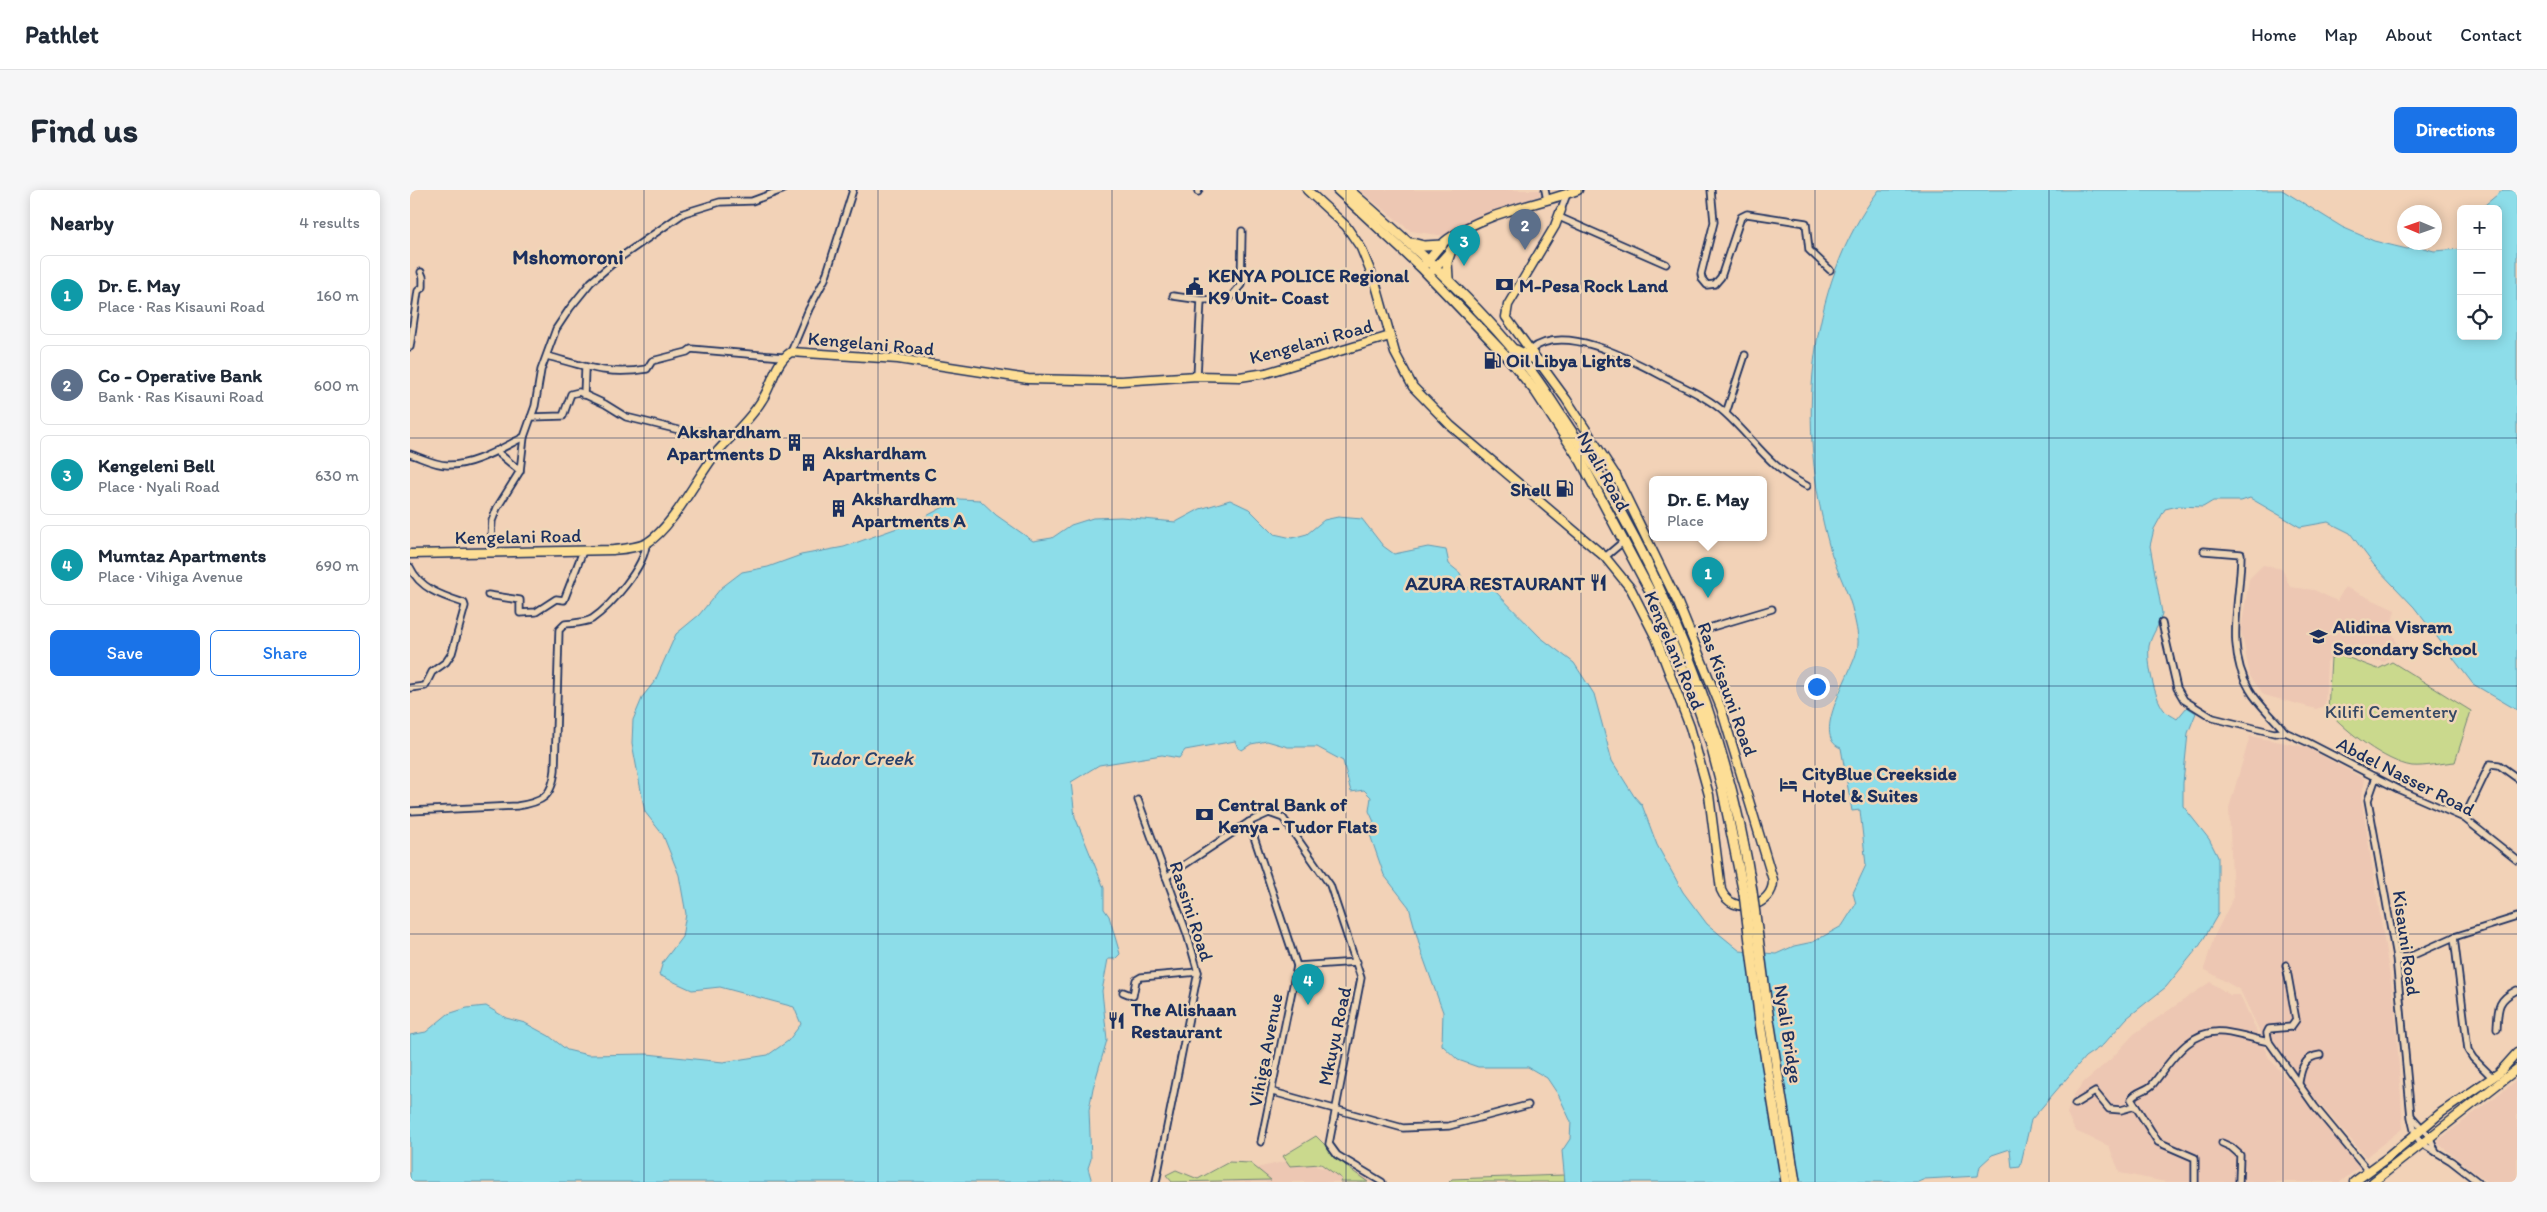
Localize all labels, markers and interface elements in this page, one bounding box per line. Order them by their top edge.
text: Pathlet [25,20,99,49]
text: Home [2251,24,2297,46]
text: Map [2325,24,2358,46]
text: About [2386,24,2432,46]
text: Contact [2460,24,2522,46]
button: Directions [2394,107,2517,153]
text: Find us [30,109,138,151]
north arrow [2397,205,2442,250]
map controls [2457,205,2502,340]
button: + [2457,205,2502,250]
pin: 2 [1509,209,1541,250]
text: Nearby [50,210,114,235]
text: 4 results [299,213,360,232]
pin: 3 [1448,225,1480,266]
district label: Mshomoroni [512,244,624,269]
button: − [2457,250,2502,295]
place label: KENYA POLICE Regional K9 Unit- Coast [1208,264,1410,309]
text: Dr. E. May [98,274,180,297]
place label: M-Pesa Rock Land [1519,274,1669,297]
bank icon: M-Pesa Rock Land [1495,275,1515,295]
public building icon: KENYA POLICE Regional K9 Unit- Coast [1184,276,1204,296]
text: 1 [63,286,71,305]
text: 160 m [316,286,359,305]
button: locate [2457,295,2502,340]
text: Place · Ras Kisauni Road [98,297,265,316]
street label: Kengelani Road [1247,314,1375,369]
street label: Kengelani Road [807,327,935,360]
place label: Oil Libya Lights [1506,349,1632,372]
fuel station icon: Oil Libya Lights [1482,350,1502,370]
text: Co - Operative Bank [98,364,262,387]
text: 2 [63,376,71,395]
text: 600 m [314,376,359,395]
text: Bank · Ras Kisauni Road [98,387,264,406]
place label: Akshardham Apartments D [666,420,781,465]
street label: Nyali Road [1572,427,1635,516]
building icon: Akshardham Apartments D [785,432,805,452]
place label: Akshardham Apartments C [822,441,937,486]
building icon: Akshardham Apartments C [799,453,819,473]
text: Kengeleni Bell [98,454,215,477]
text: 3 [63,466,71,485]
text: 630 m [315,466,359,485]
popup [1649,476,1767,541]
text: Place · Nyali Road [98,477,220,496]
place label: Shell [1510,478,1552,501]
fuel station icon: Shell [1555,479,1575,499]
place label: Akshardham Apartments A [851,487,966,532]
text: Dr. E. May [1667,488,1749,511]
building icon: Akshardham Apartments A [828,499,848,519]
text: Place [1667,511,1704,530]
street label: Kengelani Road [454,524,582,549]
text: Mumtaz Apartments [98,544,266,567]
text: 4 [62,556,72,575]
text: 690 m [315,556,359,575]
pin: 1 [1692,557,1724,598]
text: Place · Vihiga Avenue [98,567,243,586]
place label: AZURA RESTAURANT [1405,572,1585,595]
restaurant icon: AZURA RESTAURANT [1589,573,1609,593]
street label: Kengelani Road [1639,587,1710,713]
place label: Alidina Visram Secondary School [2332,615,2478,660]
street label: Ras Kisauni Road [1693,619,1763,760]
school or university icon: Alidina Visram Secondary School [2309,627,2329,647]
button: Save [50,630,200,676]
button: Share [210,630,360,676]
your location [1804,674,1830,700]
park label: Kilifi Cementery [2325,700,2457,723]
street label: Abdel Nasser Road [2333,732,2479,821]
water label: Tudor Creek [809,746,915,770]
place label: CityBlue Creekside Hotel & Suites [1802,762,1957,807]
hotel icon: CityBlue Creekside Hotel & Suites [1778,774,1798,794]
place label: Central Bank of Kenya - Tudor Flats [1218,793,1378,838]
bank icon: Central Bank of Kenya - Tudor Flats [1194,805,1214,825]
street label: Rassini Road [1165,858,1219,965]
street label: Kisauni Road [2388,889,2425,998]
pin: 4 [1292,964,1324,1005]
street label: Nyali Bridge [1769,983,1808,1085]
street label: Mkuyu Road [1313,984,1356,1088]
street label: Vihiga Avenue [1243,991,1288,1109]
place label: The Alishaan Restaurant [1130,998,1237,1043]
restaurant icon: The Alishaan Restaurant [1107,1010,1127,1030]

